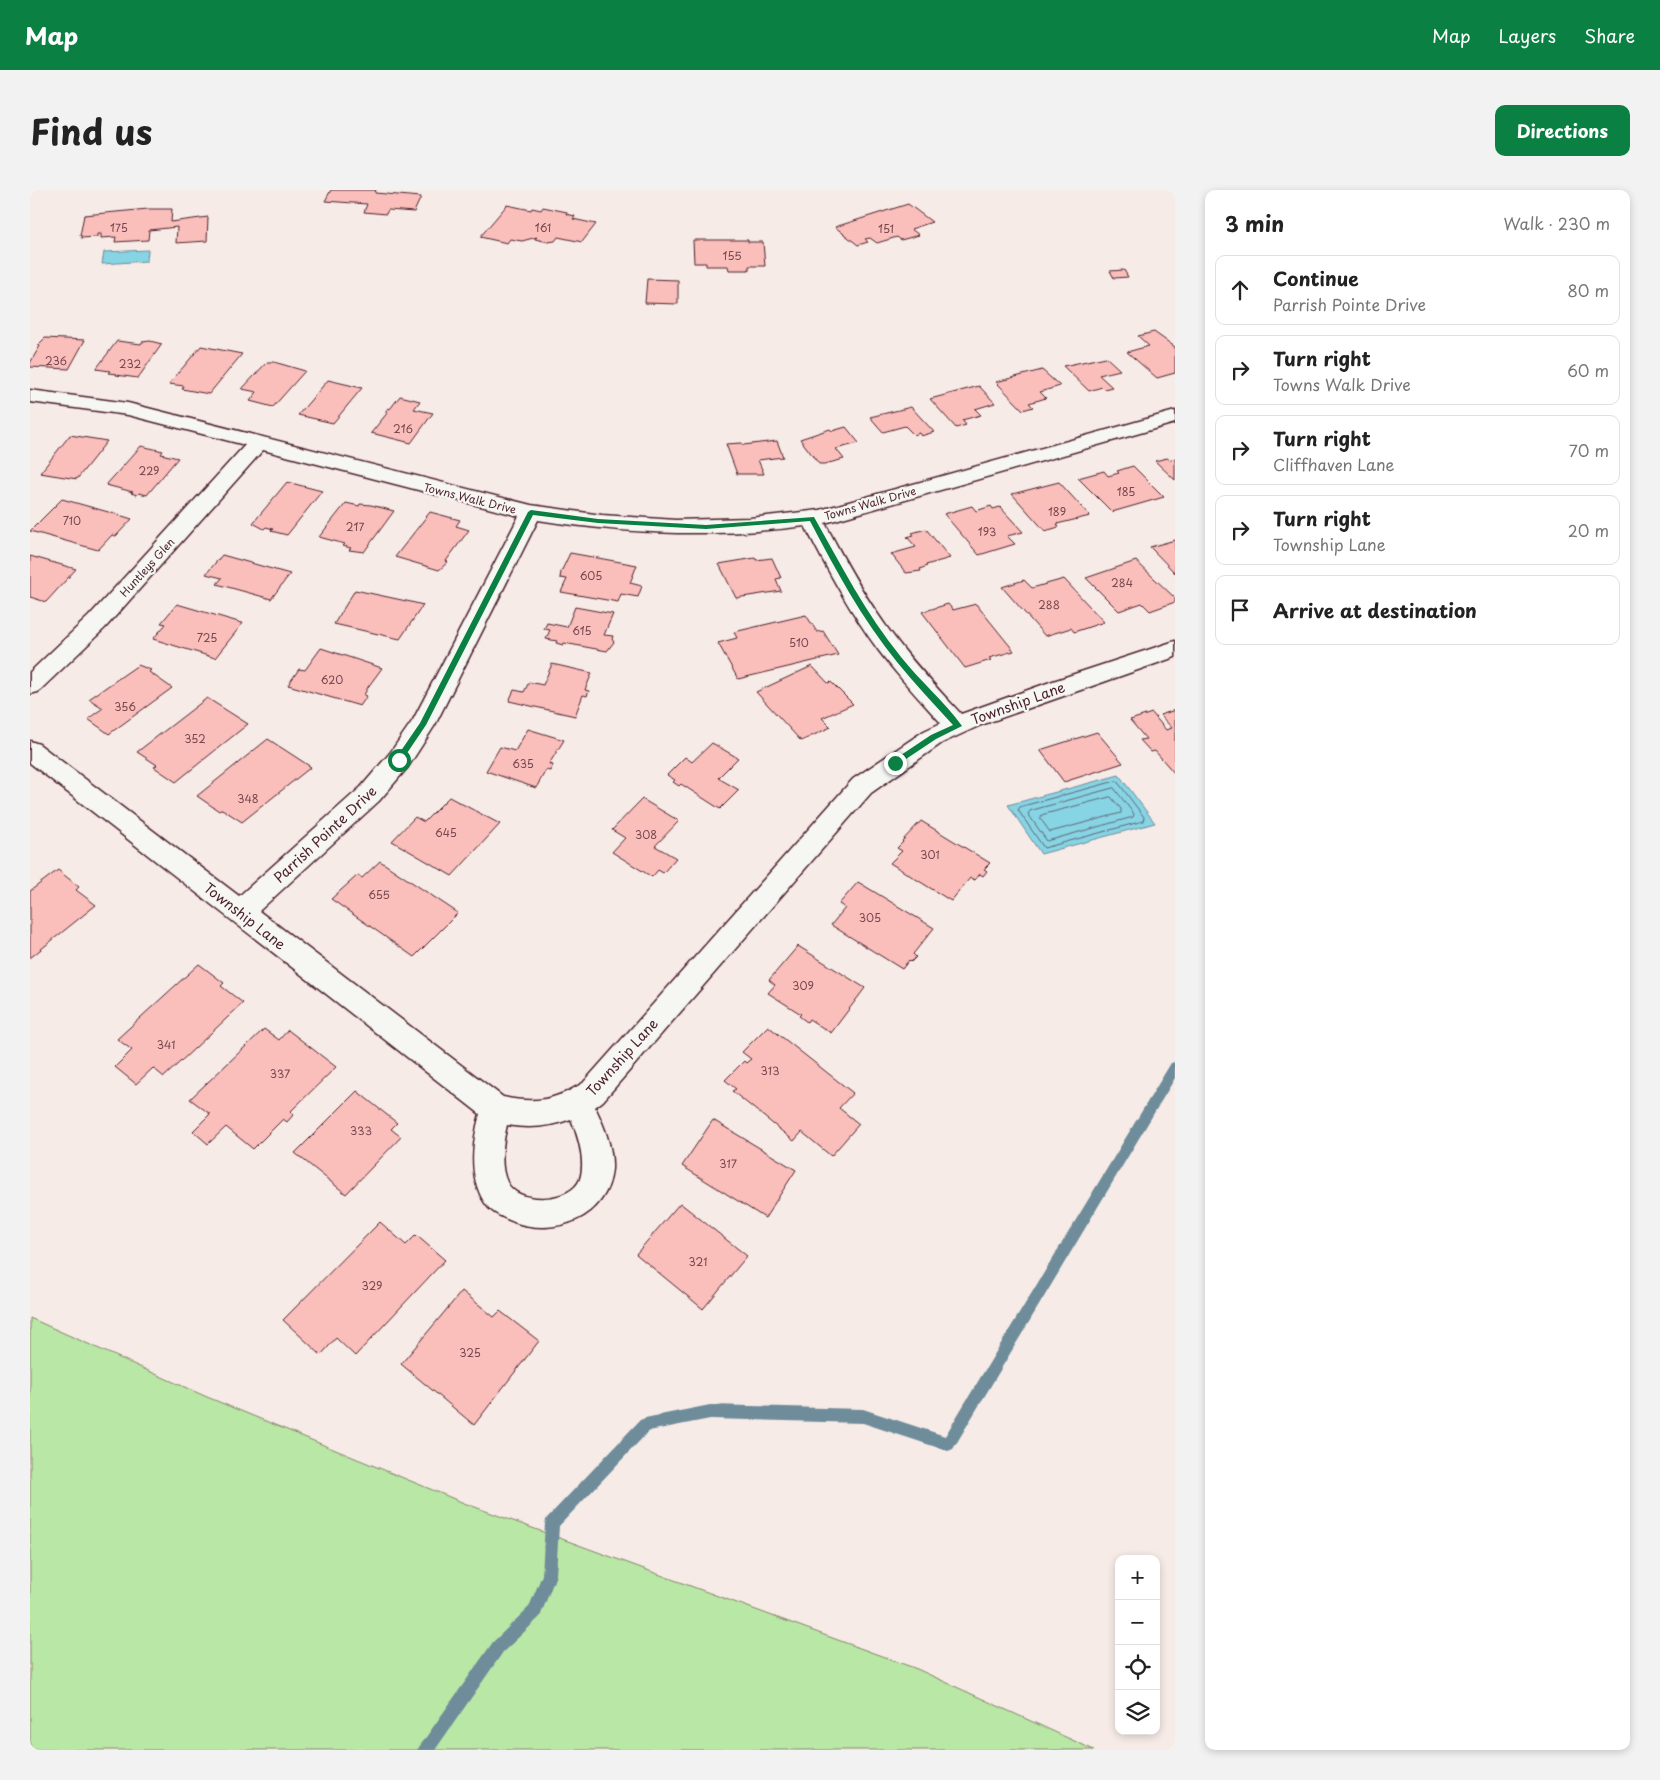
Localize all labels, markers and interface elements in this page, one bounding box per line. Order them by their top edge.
text: Map [25,17,78,53]
text: Map [1432,22,1471,49]
text: Layers [1499,22,1556,49]
text: Share [1584,22,1635,49]
text: Find us [30,104,152,157]
button: Directions [1495,105,1630,156]
text: 3 min [1225,207,1284,239]
text: Walk · 230 m [1503,211,1610,235]
house number: 175 [110,219,128,236]
house number: 161 [535,219,551,236]
house number: 151 [878,220,894,237]
house number: 155 [722,247,742,264]
text: Continue [1273,264,1359,292]
icon: ahead [1226,276,1254,304]
text: 80 m [1567,278,1609,302]
text: Parrish Pointe Drive [1273,292,1426,316]
text: Turn right [1273,344,1371,372]
house number: 236 [45,352,67,369]
house number: 232 [119,355,141,372]
icon: right [1226,356,1254,384]
text: 60 m [1567,358,1609,382]
text: Towns Walk Drive [1273,372,1411,396]
house number: 216 [393,420,413,437]
text: Turn right [1273,424,1371,452]
icon: right [1226,436,1254,464]
text: 70 m [1569,438,1609,462]
text: Cliffhaven Lane [1273,452,1395,476]
house number: 229 [138,462,160,479]
street label: Towns Walk Drive [422,478,518,518]
street label: Towns Walk Drive [822,482,918,524]
house number: 185 [1117,483,1135,500]
house number: 189 [1048,503,1066,520]
text: Turn right [1273,504,1371,532]
house number: 710 [63,512,81,529]
icon: right [1226,516,1254,544]
house number: 217 [346,518,364,535]
text: 20 m [1568,518,1609,542]
house number: 193 [978,523,996,540]
text: Township Lane [1273,532,1386,556]
street label: Huntleys Glen [116,533,178,600]
house number: 605 [580,567,602,584]
house number: 284 [1111,574,1133,591]
house number: 288 [1038,596,1060,613]
icon: arrive [1226,596,1254,624]
text: Arrive at destination [1273,596,1477,624]
house number: 615 [572,622,592,639]
house number: 725 [197,629,217,646]
house number: 510 [789,634,809,651]
house number: 620 [321,671,343,688]
street label: Township Lane [968,676,1068,730]
house number: 356 [114,698,136,715]
house number: 352 [184,730,206,747]
route start [388,749,411,772]
route end [884,752,907,775]
house number: 635 [512,755,534,772]
street label: Parrish Pointe Drive [269,781,381,887]
house number: 348 [237,790,259,807]
house number: 645 [435,824,457,841]
house number: 308 [635,826,657,843]
house number: 301 [920,846,940,863]
street label: Township Lane [200,877,290,955]
house number: 655 [368,886,390,903]
house number: 305 [859,909,881,926]
house number: 309 [792,977,814,994]
street label: Township Lane [581,1013,663,1101]
house number: 341 [157,1036,175,1053]
house number: 313 [760,1062,780,1079]
house number: 337 [270,1065,290,1082]
house number: 333 [350,1122,372,1139]
house number: 317 [719,1155,737,1172]
house number: 321 [689,1253,707,1270]
house number: 329 [361,1277,383,1294]
house number: 325 [459,1344,481,1361]
map controls [1115,1555,1160,1735]
button: + [1115,1555,1160,1600]
button: − [1115,1600,1160,1645]
button: locate [1115,1645,1160,1690]
button: layers [1115,1690,1160,1735]

